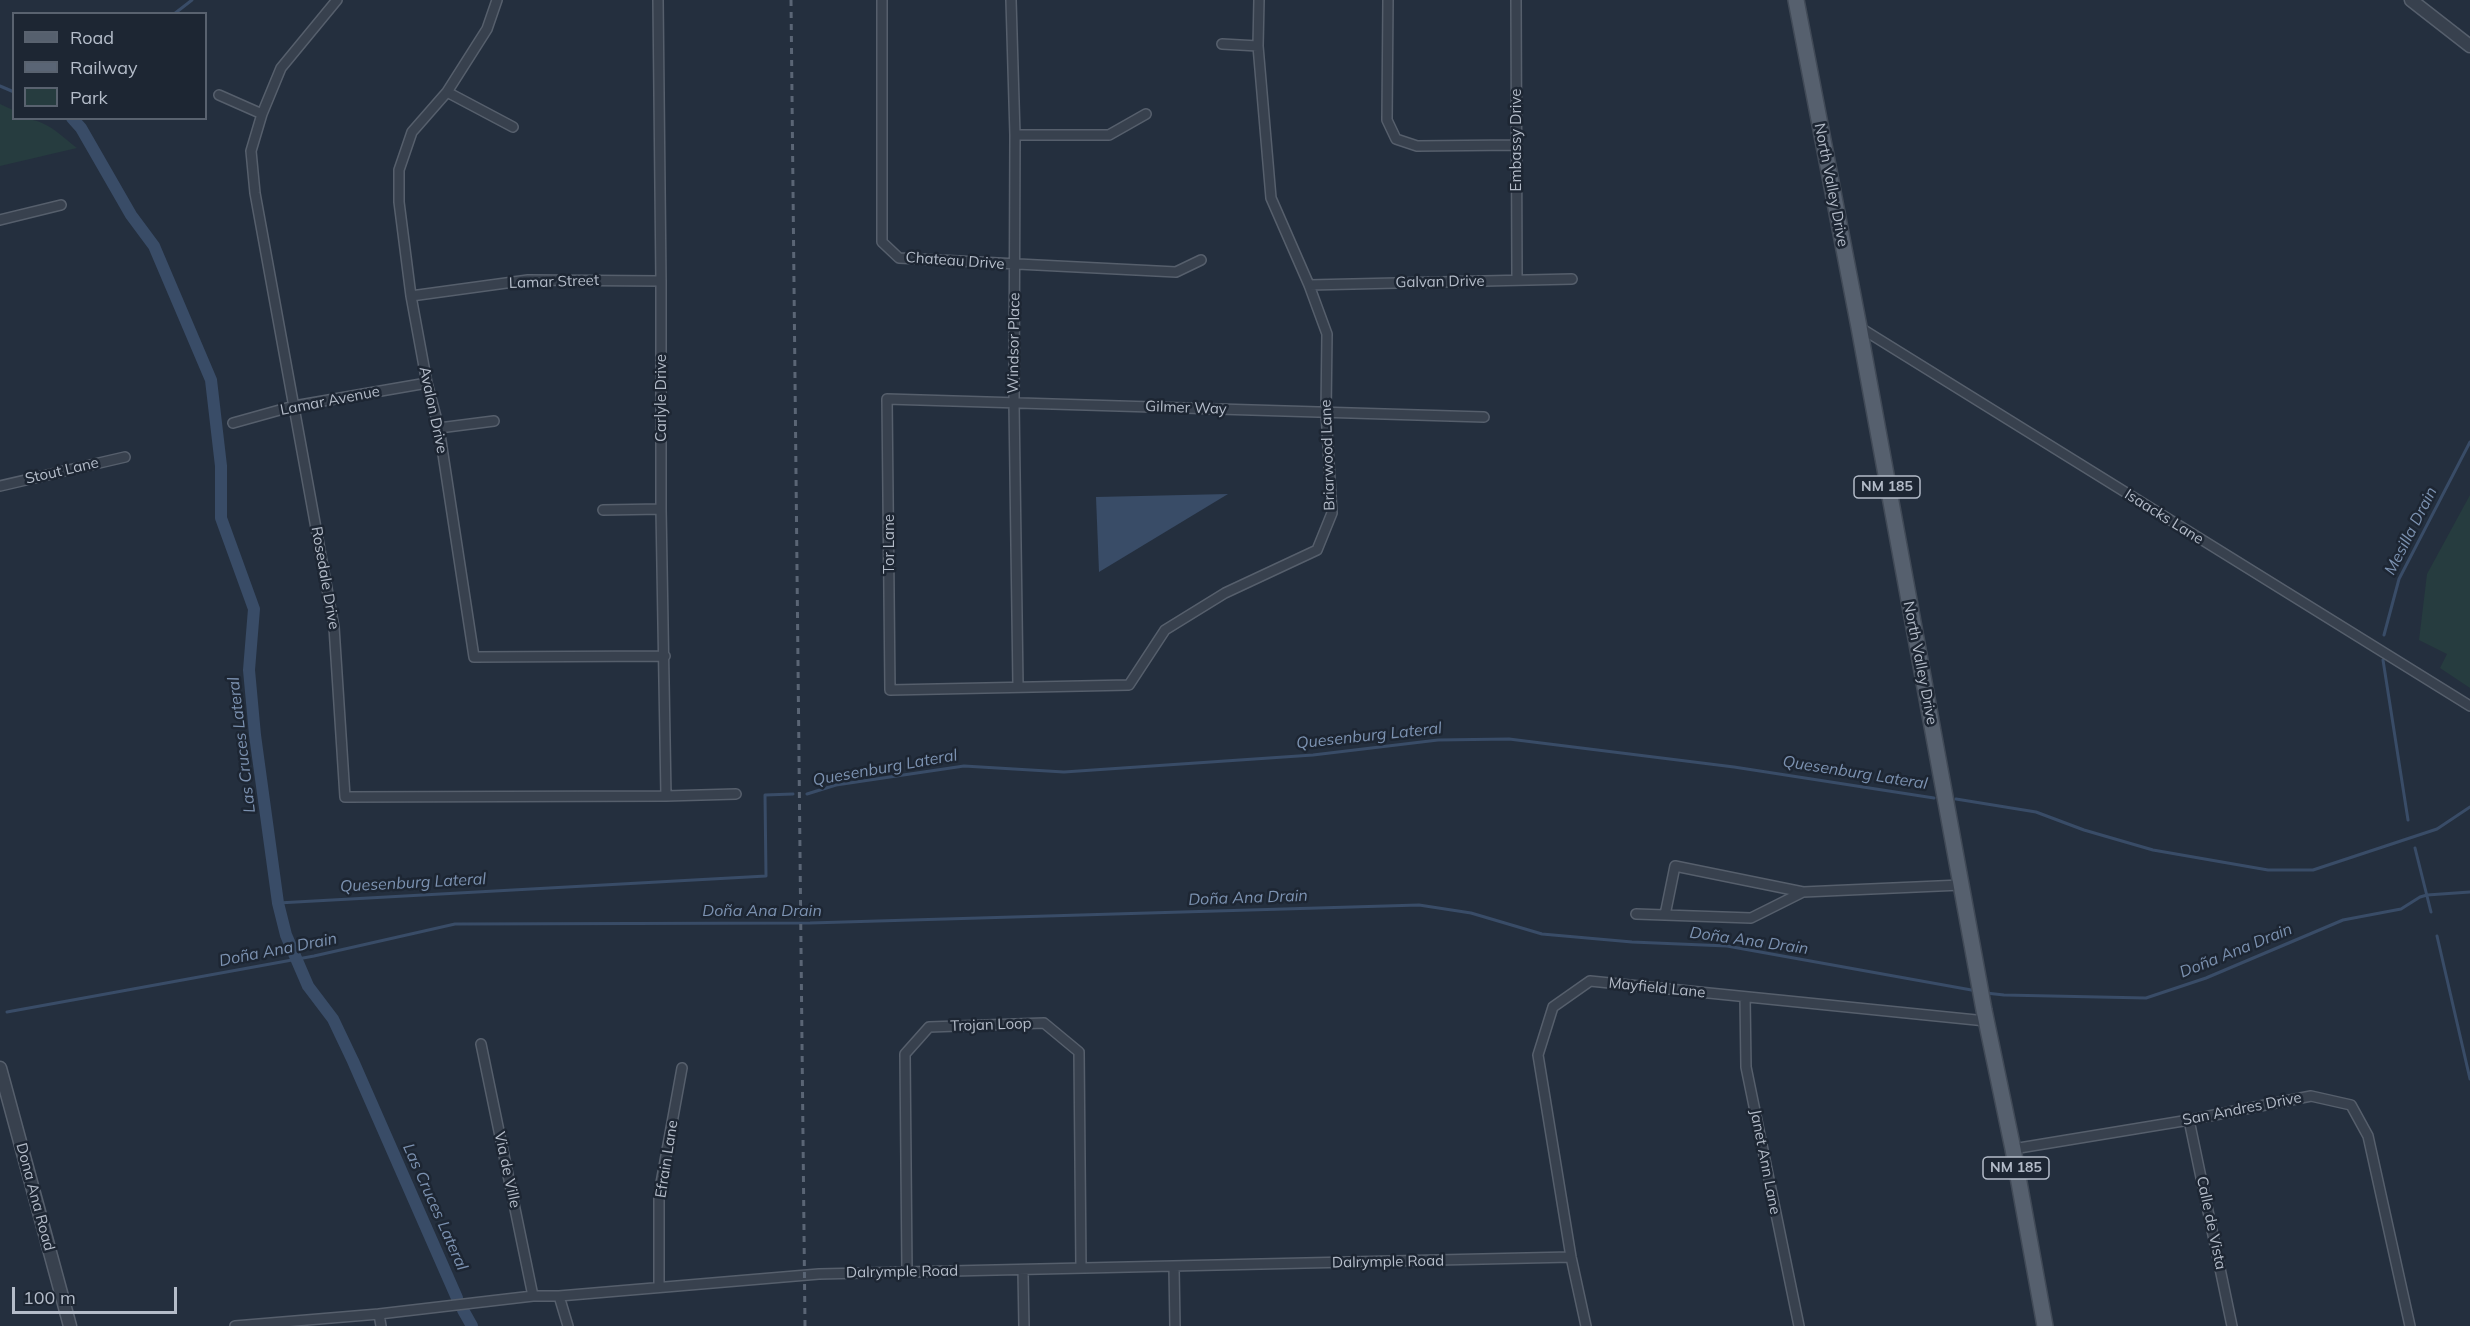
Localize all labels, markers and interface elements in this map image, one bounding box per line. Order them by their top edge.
legend [12,12,207,120]
text: Road [70,26,114,49]
text: Railway [70,56,138,79]
text: Park [70,86,108,109]
street label: Embassy Drive [1507,89,1525,191]
street label: North Valley Drive [1810,122,1852,248]
street label: Chateau Drive [905,249,1005,273]
street label: Lamar Street [509,271,599,293]
street label: Galvan Drive [1395,272,1485,292]
street label: Windsor Place [1004,292,1024,394]
street label: Carlyle Drive [652,354,670,442]
street label: Avalon Drive [415,365,451,455]
street label: Lamar Avenue [279,383,381,419]
street label: Gilmer Way [1145,398,1227,418]
street label: Briarwood Lane [1317,399,1339,511]
street label: Stout Lane [23,454,101,488]
road number: NM 185 [1854,476,1920,498]
water label: Mesilla Drain [2381,484,2441,578]
street label: Isaacks Lane [2121,486,2207,548]
street label: Tor Lane [880,514,898,574]
street label: Rosedale Drive [307,525,343,631]
street label: North Valley Drive [1899,600,1941,726]
water label: Las Cruces Lateral [224,676,260,814]
water label: Quesenburg Lateral [1295,719,1443,753]
water label: Quesenburg Lateral [811,746,959,790]
water label: Quesenburg Lateral [1781,752,1929,794]
water label: Quesenburg Lateral [339,870,487,896]
water label: Doña Ana Drain [1188,886,1308,910]
water label: Doña Ana Drain [702,901,822,921]
water label: Doña Ana Drain [2177,920,2295,982]
water label: Doña Ana Drain [1688,923,1810,959]
water label: Doña Ana Drain [217,929,339,971]
street label: Mayfield Lane [1608,974,1706,1002]
street label: Trojan Loop [950,1015,1032,1035]
street label: San Andres Drive [2181,1089,2303,1129]
street label: Janet Ann Lane [1746,1108,1784,1216]
street label: Efrain Lane [652,1119,682,1199]
street label: Via de Ville [490,1130,524,1210]
street label: Dona Ana Road [12,1141,58,1253]
water label: Las Cruces Lateral [398,1141,472,1273]
road number: NM 185 [1983,1157,2049,1179]
street label: Calle de Vista [2192,1175,2230,1271]
street label: Dalrymple Road [1332,1252,1444,1272]
street label: Dalrymple Road [846,1262,958,1282]
scale bar [15,1275,180,1313]
text: 100 m [23,1286,76,1309]

